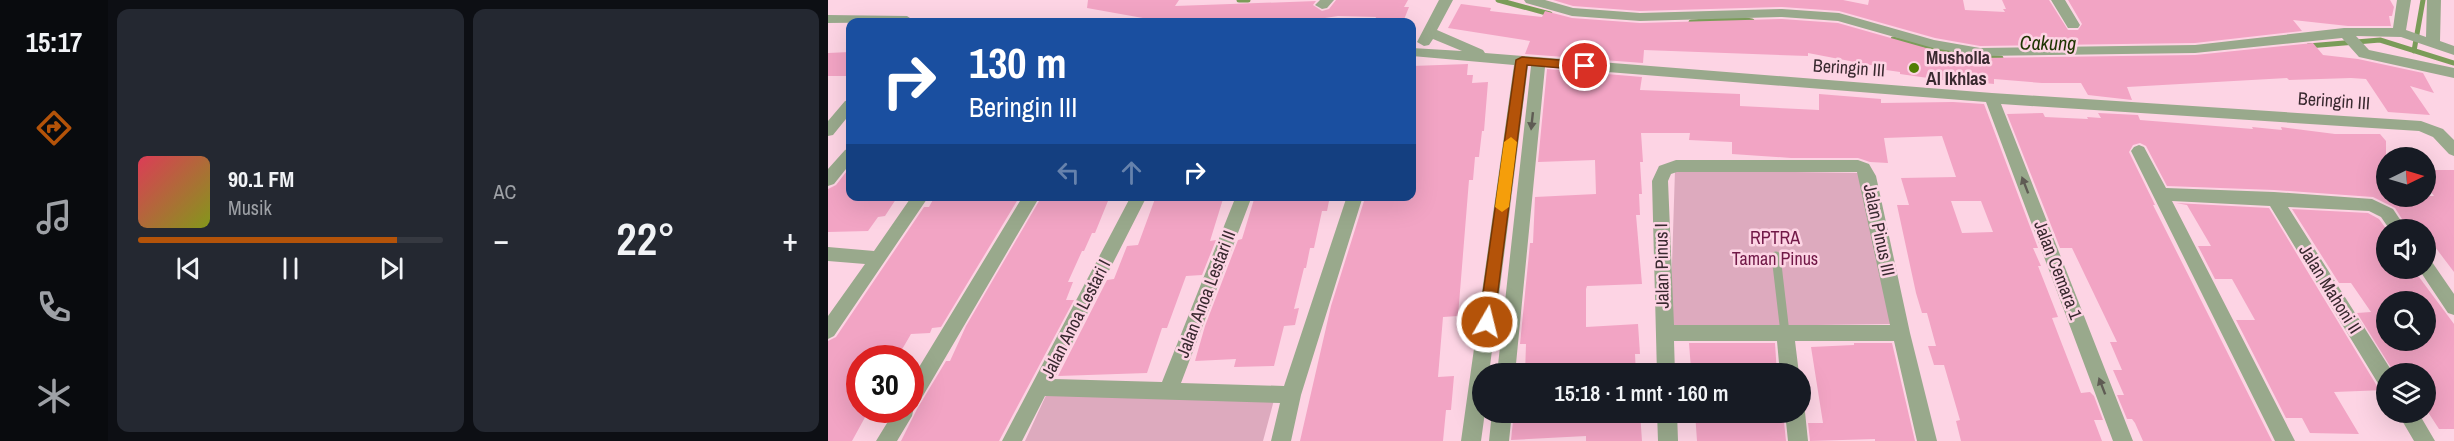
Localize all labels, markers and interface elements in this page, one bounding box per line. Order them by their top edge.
text: 15:17 [26,24,82,60]
water label: Cakung [2020,29,2077,56]
text: 130 m [969,35,1067,91]
pin [1559,40,1610,91]
icon: right [870,42,948,120]
place label: Musholla Al Ikhlas [1926,45,1991,91]
icon: arrive [1568,49,1601,82]
street label: Beringin III [1812,53,1886,82]
marker: Musholla Al Ikhlas [1907,61,1921,75]
street label: Beringin III [2297,86,2371,115]
text: Beringin III [969,89,1077,125]
icon: directions [33,107,75,149]
one-way arrow [1527,111,1537,130]
north arrow [2376,147,2436,207]
map controls [2376,147,2436,423]
icon: left [1052,156,1085,189]
icon: ahead [1115,156,1148,189]
icon: right [1178,156,1211,189]
text: 90.1 FM [228,164,294,194]
one-way arrow [2020,175,2030,193]
text: AC [494,178,516,205]
street label: Jalan Pinus III [1858,182,1901,278]
text: Musik [228,194,272,221]
icon: music [33,196,75,238]
text: 22° [616,208,675,269]
text: − [494,217,509,261]
text: + [782,217,798,261]
street label: Jalan Cemara 1 [2028,217,2089,324]
button: sound [2376,219,2436,279]
street label: Jalan Pinus I [1648,223,1675,309]
park label: RPTRA Taman Pinus [1732,225,1818,271]
street label: Jalan Anoa Lestari II [1170,227,1241,361]
street label: Jalan Mahoni II [2293,239,2368,338]
icon: previous [172,252,205,285]
icon: pause [274,252,307,285]
icon: next [375,252,408,285]
street label: Jalan Anoa Lestari I [1035,255,1116,383]
icon: phone [33,286,75,328]
position arrow [1455,290,1519,354]
button: search [2376,291,2436,351]
speed limit sign: 30 [846,345,924,423]
button: layers [2376,363,2436,423]
icon: climate [33,375,75,417]
one-way arrow [2097,377,2107,395]
text: 15:18 · 1 mnt · 160 m [1555,378,1728,408]

